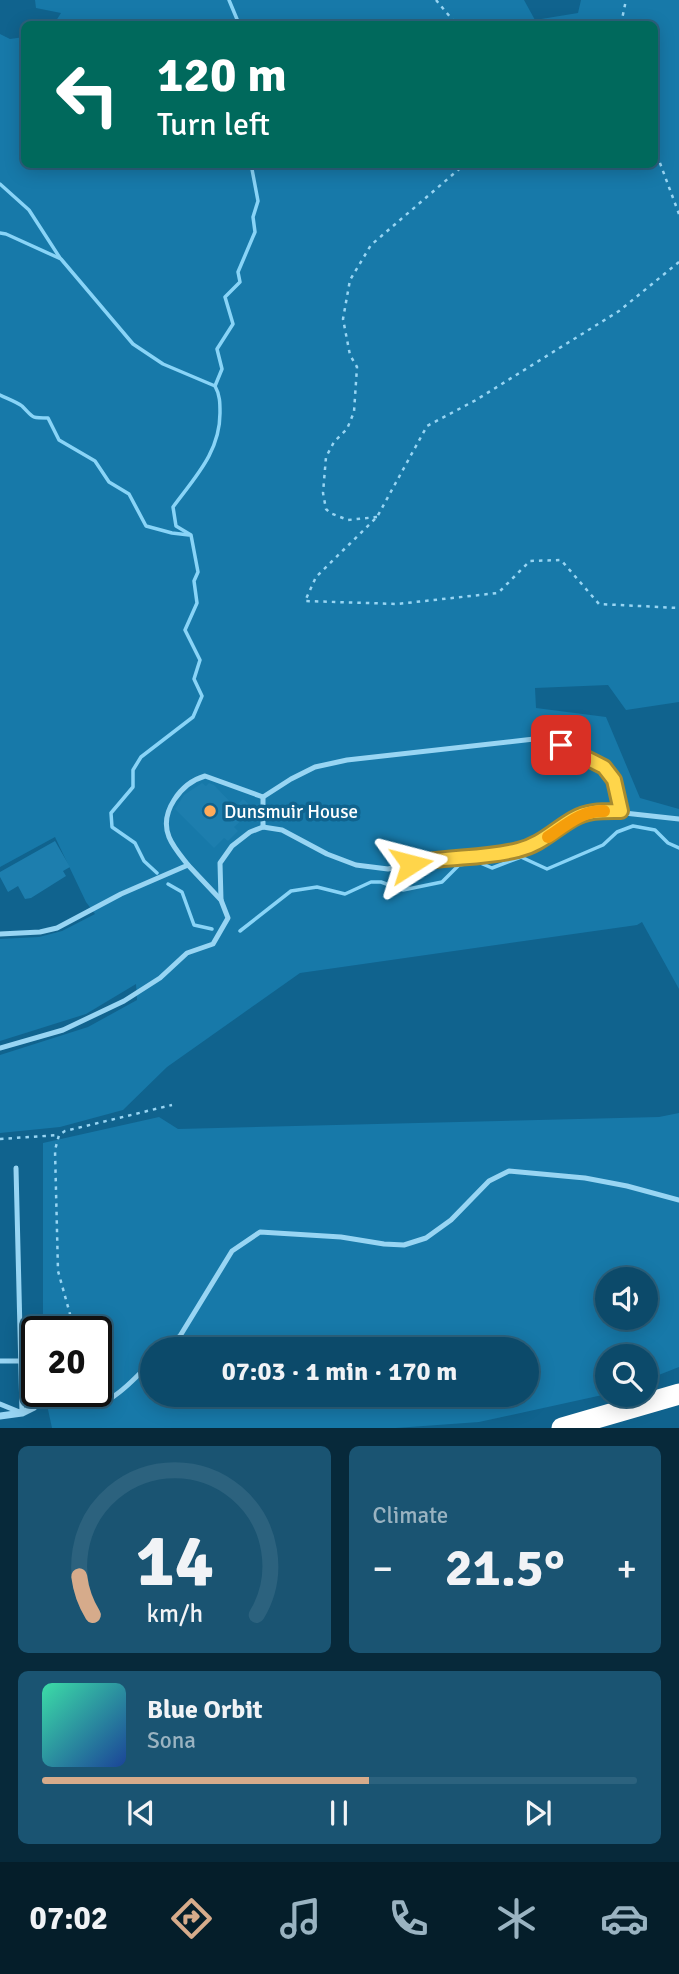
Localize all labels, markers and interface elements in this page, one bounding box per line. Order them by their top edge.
text: 120 m [157,45,287,105]
icon: left [42,49,133,140]
text: Turn left [157,105,270,144]
pin [531,715,591,775]
icon: arrive [542,726,580,764]
place label: Dunsmuir House [224,800,358,824]
marker: Dunsmuir House [202,803,218,819]
position arrow [374,827,448,901]
map controls [595,1267,658,1407]
button: sound [595,1267,658,1330]
speed limit sign: 20 [21,1316,112,1407]
button: search [595,1344,658,1407]
text: 07:03 · 1 min · 170 m [222,1356,457,1388]
text: Climate [373,1501,448,1530]
text: 14 [135,1518,214,1607]
text: 21.5° [445,1536,565,1600]
text: − [373,1545,393,1592]
text: + [616,1545,637,1592]
text: km/h [146,1598,203,1629]
text: Blue Orbit [147,1694,263,1726]
text: Sona [147,1726,196,1755]
icon: previous [122,1794,160,1832]
icon: pause [320,1794,358,1832]
icon: next [519,1794,557,1832]
icon: directions [167,1894,216,1943]
icon: music [276,1894,325,1943]
icon: phone [384,1894,433,1943]
icon: climate [492,1894,541,1943]
icon: car [600,1894,649,1943]
text: 07:02 [30,1899,108,1938]

